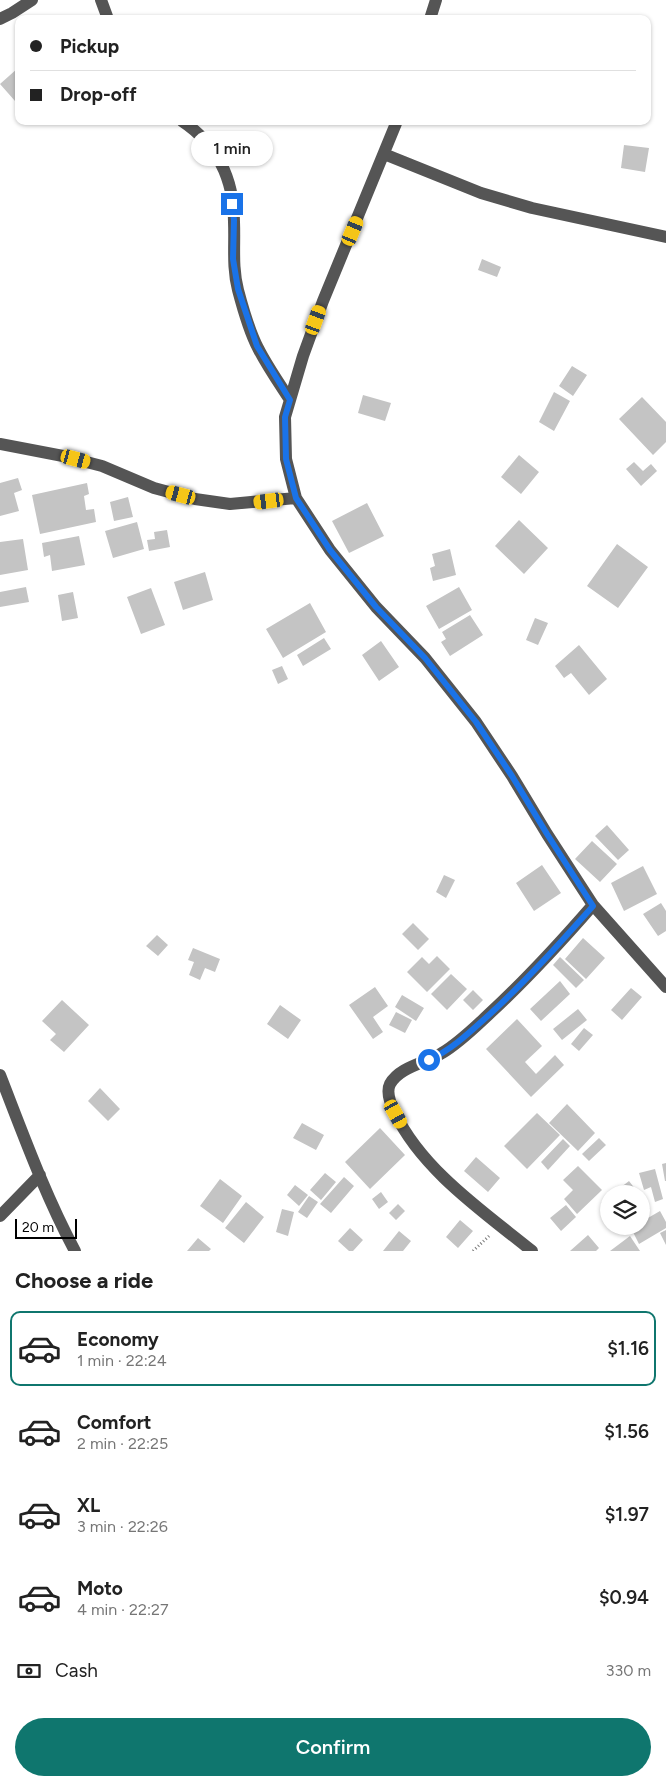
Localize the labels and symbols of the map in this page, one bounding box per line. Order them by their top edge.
callout: 1 min [191,132,273,166]
route end [221,193,243,215]
car [340,214,365,248]
car [303,303,328,337]
car [59,448,92,470]
car [164,484,197,506]
car [253,492,284,510]
route start [418,1049,440,1071]
car [382,1097,409,1131]
scale bar [15,1216,78,1239]

